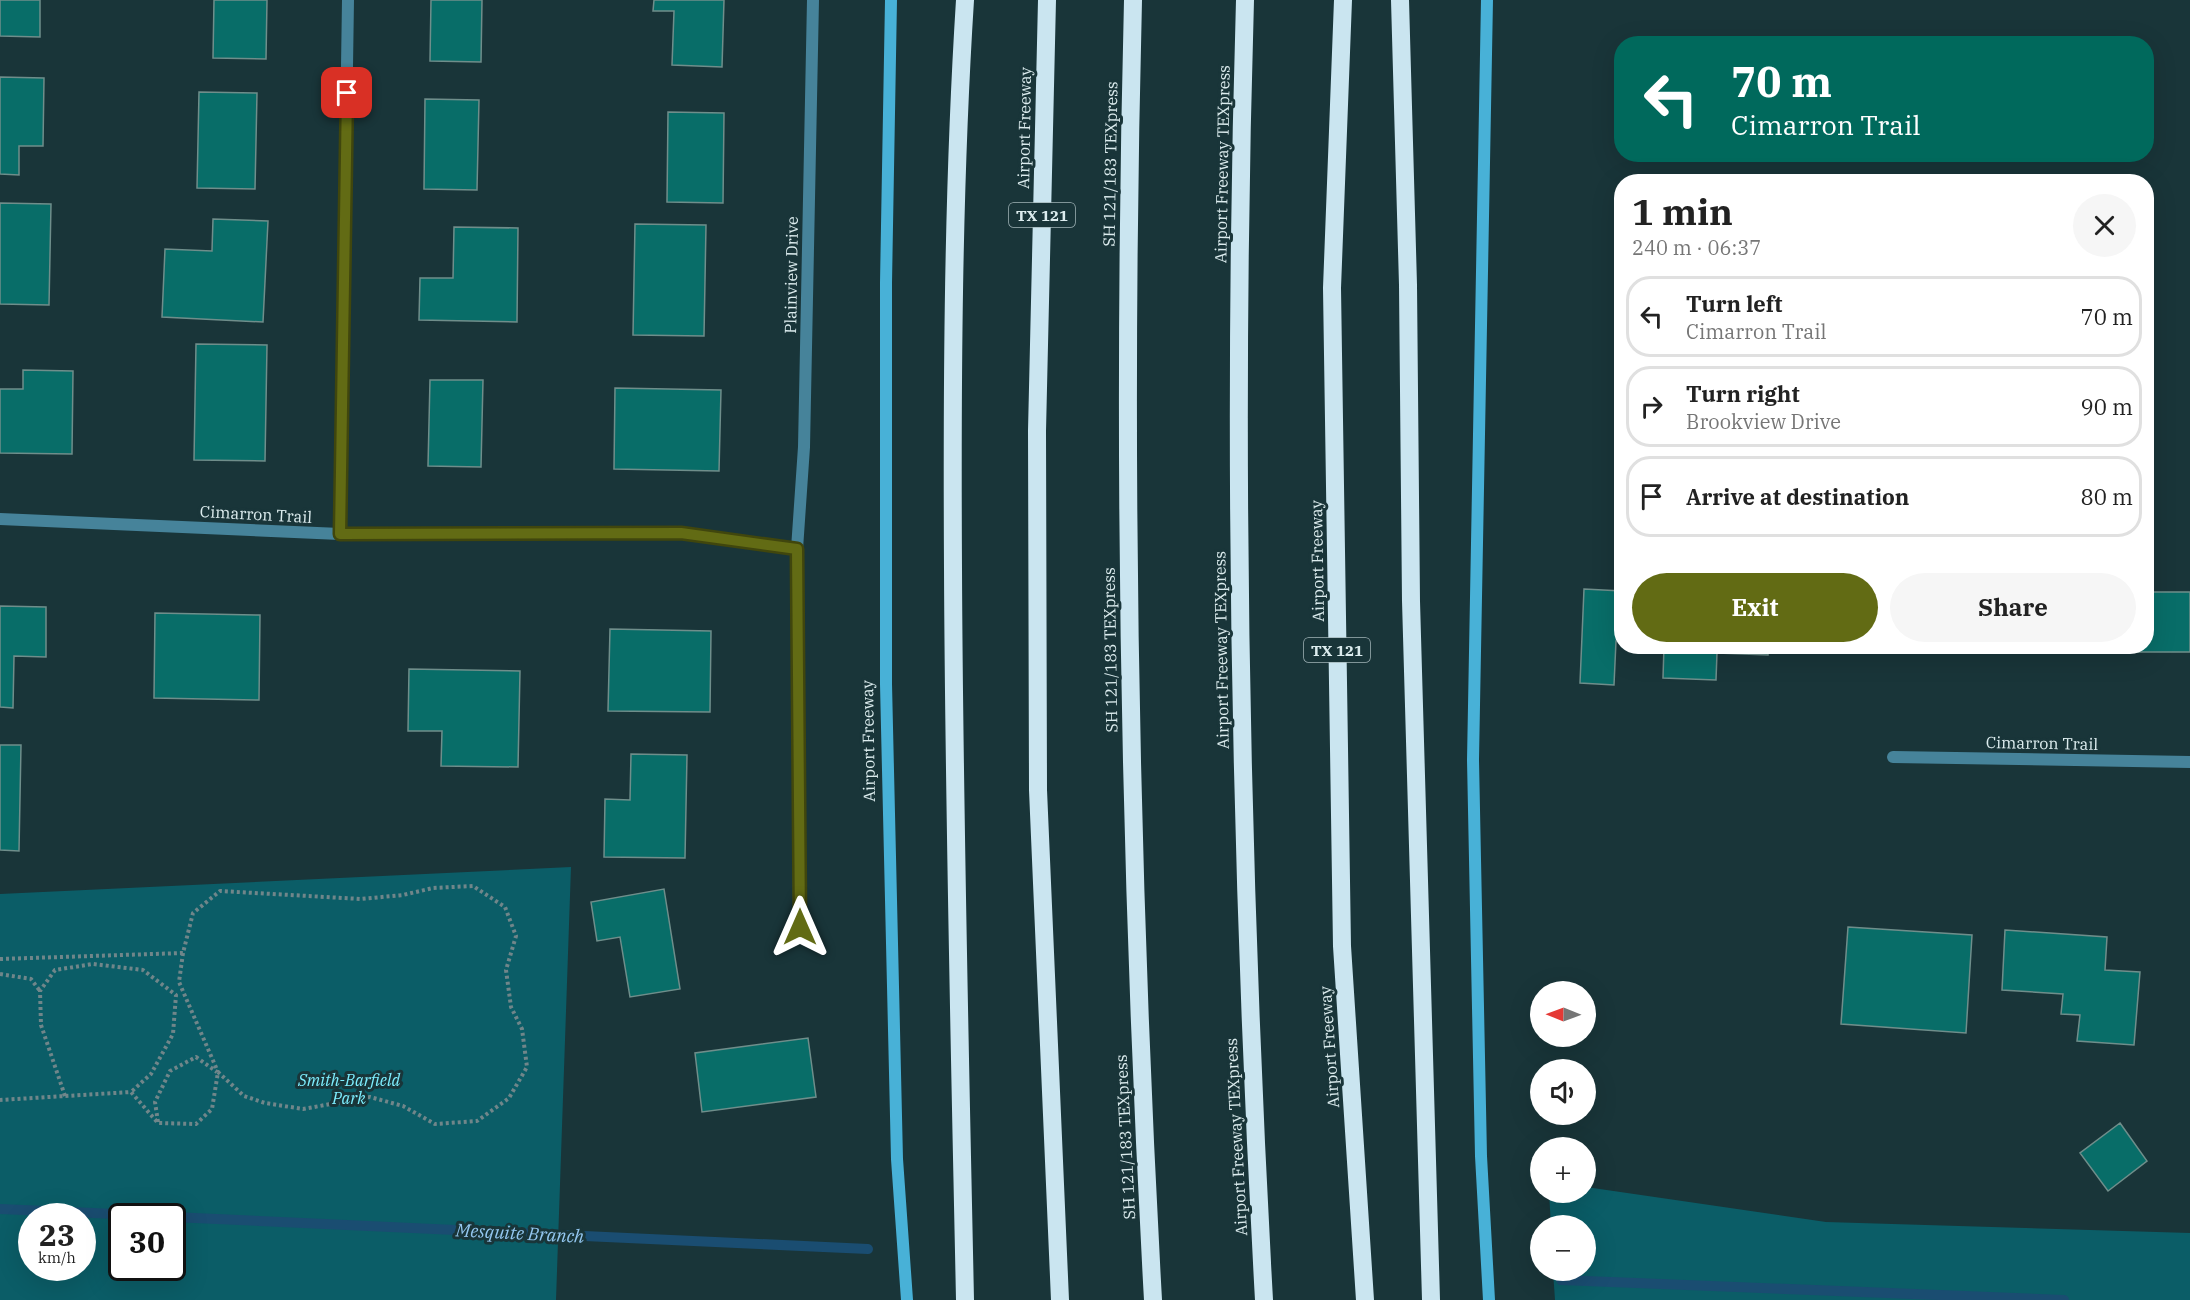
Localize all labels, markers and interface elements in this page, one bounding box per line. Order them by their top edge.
text: 70 m [1731,54,1832,109]
icon: left [1632,60,1710,138]
street label: Airport Freeway TEXpress [1210,65,1234,263]
street label: Airport Freeway [1013,66,1035,189]
pin [321,67,372,118]
icon: arrive [330,76,363,109]
street label: SH 121/183 TEXpress [1099,81,1121,247]
text: Cimarron Trail [1731,107,1921,142]
text: 1 min [1632,188,1733,235]
button: close [2073,194,2136,257]
road number: TX 121 [1009,203,1075,227]
street label: Plainview Drive [780,216,802,334]
text: 240 m · 06:37 [1632,234,1761,261]
text: Turn left [1686,289,1782,318]
icon: left [1635,300,1668,333]
text: 70 m [2081,302,2133,331]
text: Cimarron Trail [1686,318,1827,345]
text: Turn right [1686,379,1800,408]
icon: right [1635,390,1668,423]
text: 90 m [2081,392,2133,421]
text: Brookview Drive [1686,408,1841,435]
icon: arrive [1635,480,1668,513]
text: Arrive at destination [1686,482,1909,511]
text: 80 m [2081,482,2133,511]
street label: Airport Freeway [1306,499,1328,622]
street label: Cimarron Trail [199,501,313,527]
street label: Airport Freeway TEXpress [1209,551,1233,749]
street label: SH 121/183 TEXpress [1099,567,1121,733]
button: Exit [1632,573,1878,642]
button: Share [1890,573,2136,642]
road number: TX 121 [1304,638,1370,662]
street label: Airport Freeway [857,679,879,802]
street label: Cimarron Trail [1986,732,2099,754]
position arrow [768,895,832,959]
north arrow [1530,981,1596,1047]
map controls [1530,981,1596,1281]
street label: Airport Freeway [1315,985,1343,1109]
street label: Airport Freeway TEXpress [1221,1038,1251,1236]
street label: SH 121/183 TEXpress [1111,1054,1139,1220]
button: sound [1530,1059,1596,1125]
park label: Smith-Barfield Park [297,1070,400,1108]
button: + [1530,1137,1596,1203]
speed limit sign: 30 [108,1203,186,1281]
text: 23 [39,1215,75,1254]
button: − [1530,1215,1596,1281]
water label: Mesquite Branch [454,1218,585,1248]
text: km/h [38,1248,76,1267]

